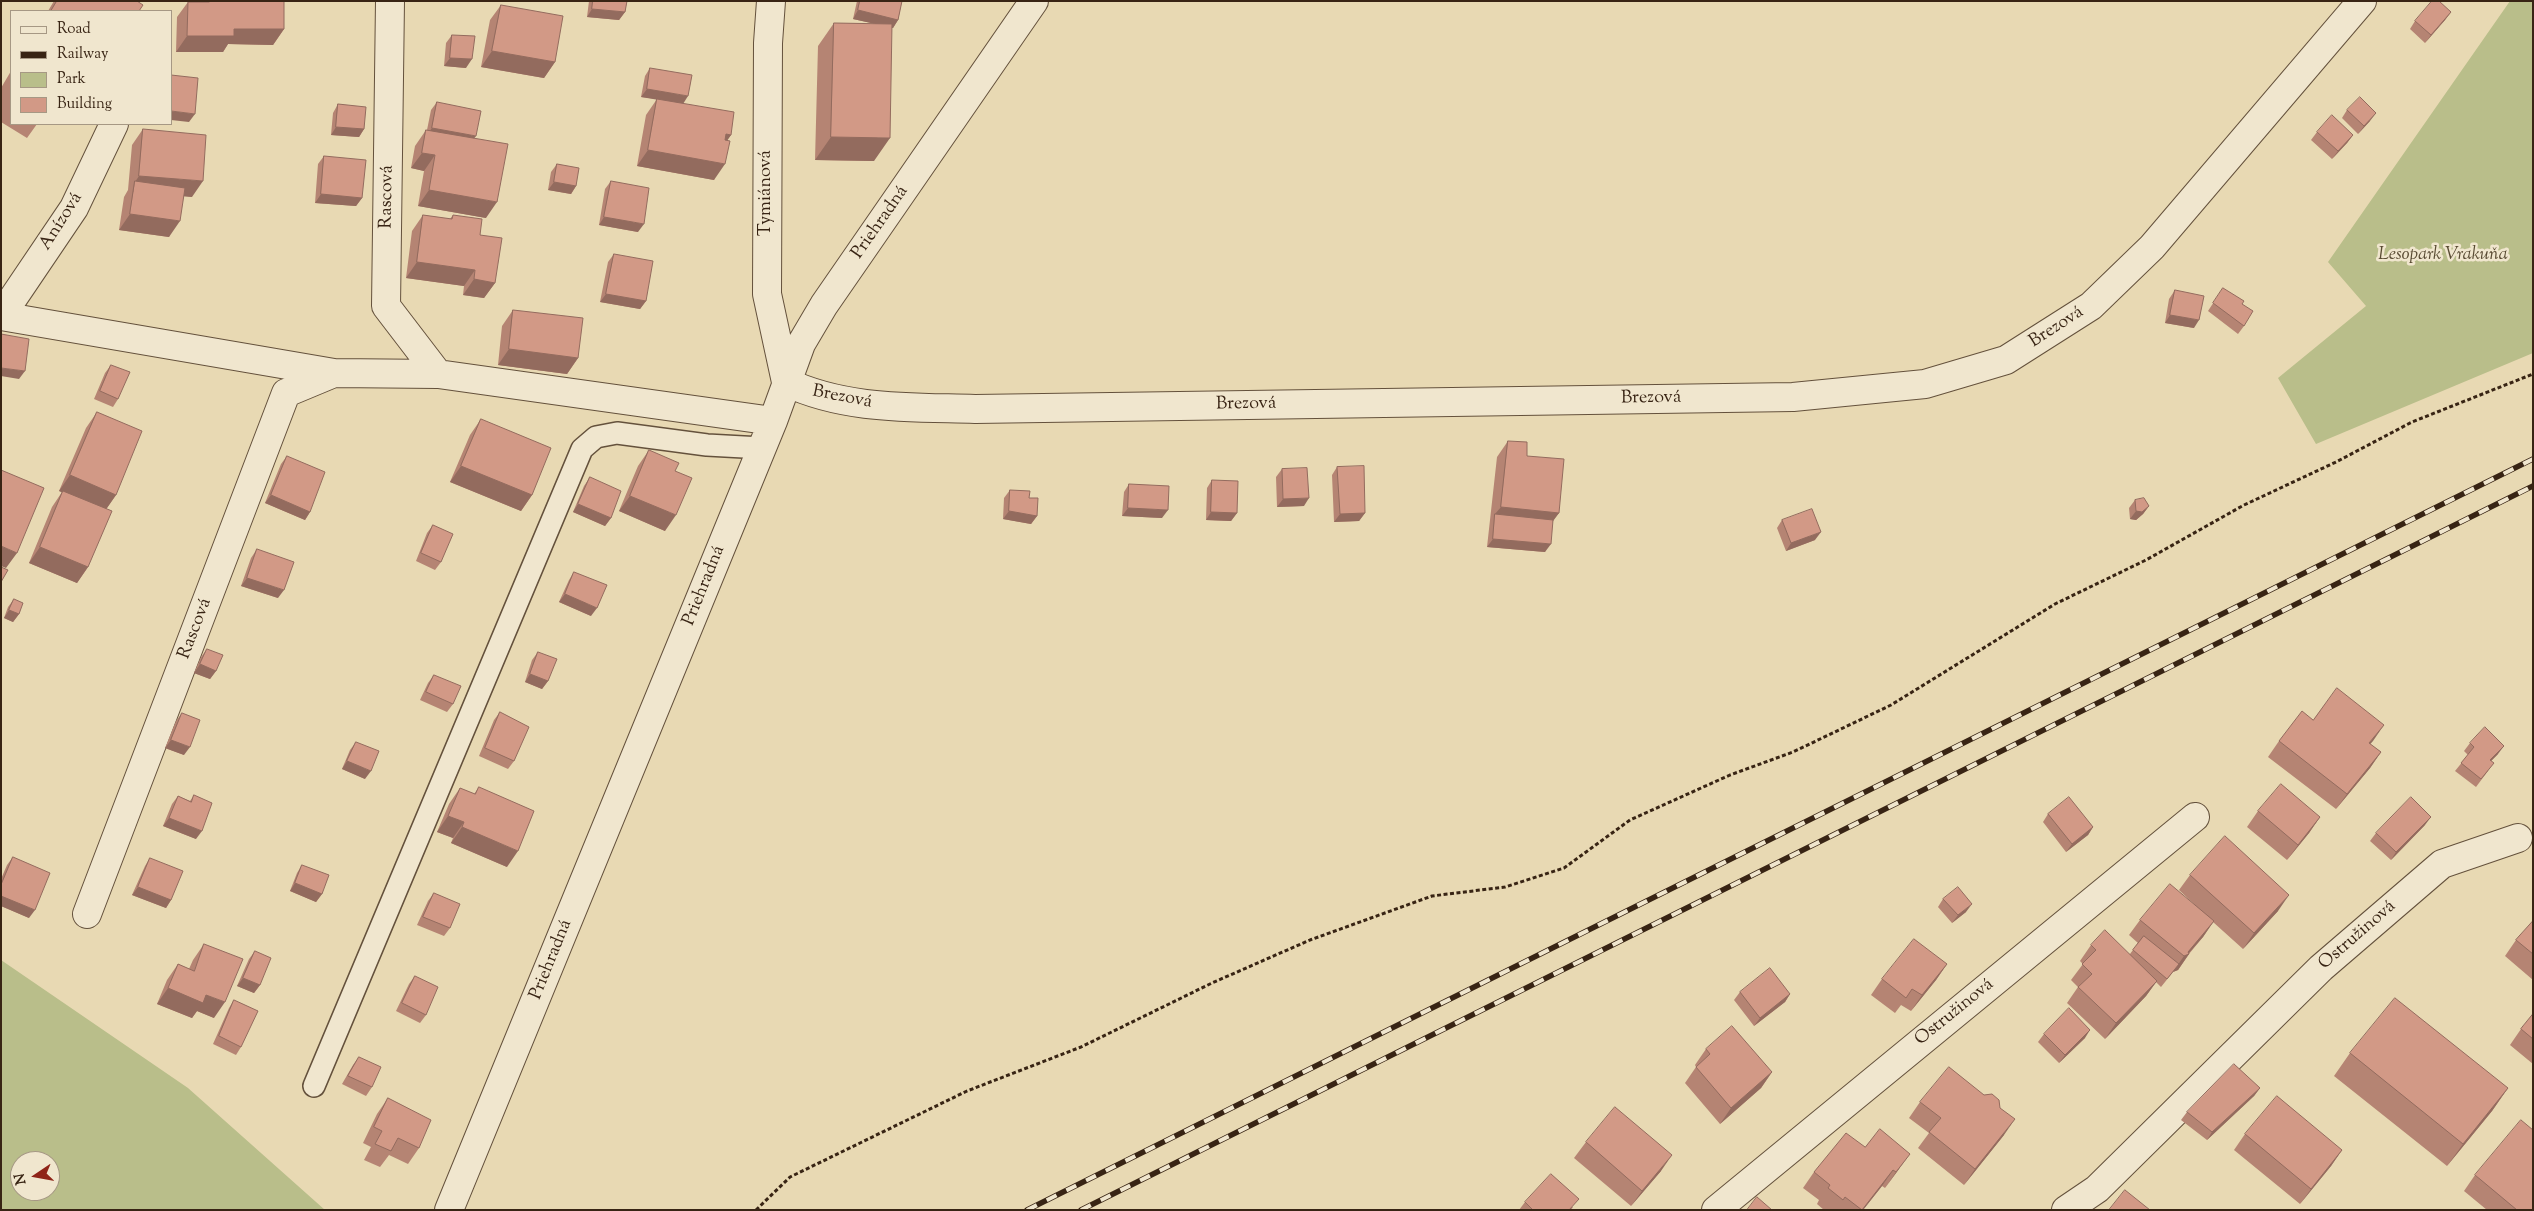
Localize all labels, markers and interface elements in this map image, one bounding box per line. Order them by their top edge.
legend [10,10,172,125]
text: Road [57,19,91,40]
text: Railway [57,44,108,65]
text: Park [57,69,86,90]
text: Building [57,94,112,115]
street label: Tymiánová [756,150,778,236]
street label: Rascová [377,165,399,229]
street label: Priehradná [848,182,914,264]
street label: Anízová [36,189,88,255]
park label: Lesopark Vrakuňa [2378,245,2508,267]
street label: Brezová [2026,303,2088,353]
street label: Brezová [810,382,874,414]
street label: Brezová [1621,388,1681,410]
street label: Brezová [1216,394,1276,416]
street label: Priehradná [679,543,731,629]
street label: Rascová [175,596,217,662]
street label: Ostružinová [2315,897,2401,975]
street label: Priehradná [526,917,578,1003]
street label: Ostružinová [1911,975,1999,1051]
north arrow [10,1151,60,1201]
text: N [10,1171,32,1186]

